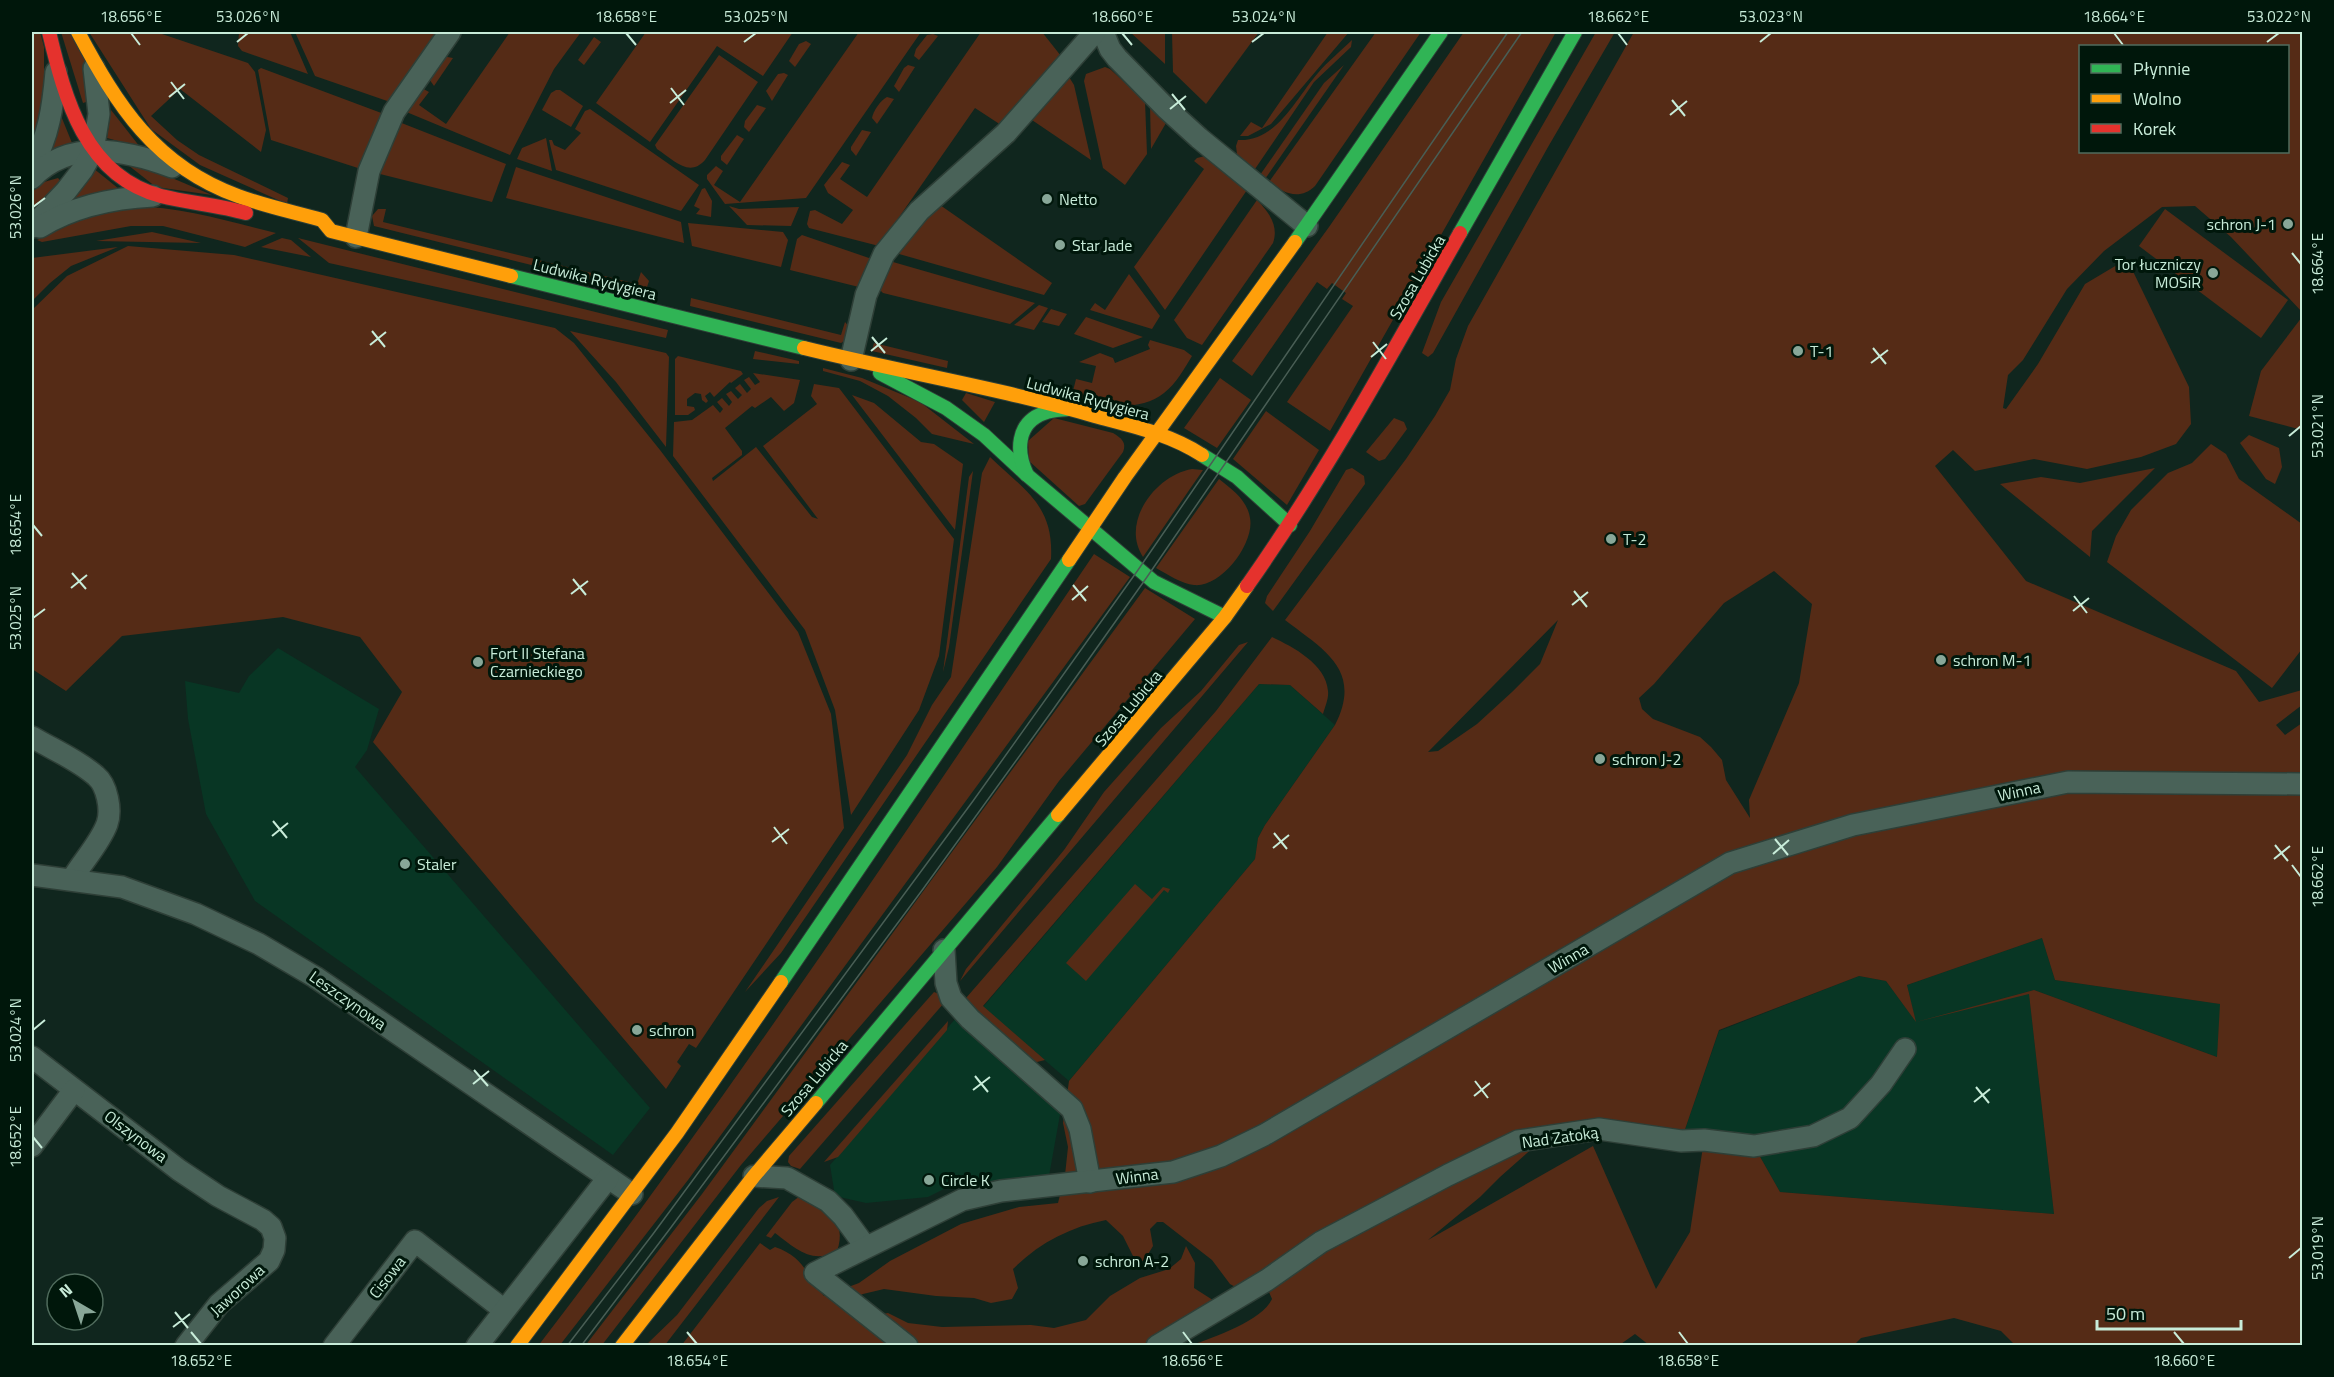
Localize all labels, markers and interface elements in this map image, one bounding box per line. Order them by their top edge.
text: 18.656°E [100,5,162,28]
text: 53.026°N [216,5,280,28]
text: 18.658°E [595,5,657,28]
text: 53.025°N [724,5,788,28]
text: 18.660°E [1091,5,1153,28]
text: 53.024°N [1232,5,1296,28]
text: 18.662°E [1587,5,1649,28]
text: 53.023°N [1739,5,1803,28]
text: 18.664°E [2083,5,2145,28]
text: 53.022°N [2247,5,2311,28]
legend [2079,45,2289,153]
text: Płynnie [2133,55,2190,82]
text: Wolno [2133,85,2181,112]
text: Korek [2133,115,2177,142]
text: 53.026°N [4,175,27,239]
place label: Netto [1059,187,1097,211]
marker: Netto [1040,192,1054,206]
place label: schron J-1 [2206,212,2276,236]
marker: schron J-1 [2281,217,2295,231]
street label: Szosa Lubicka [1383,230,1451,324]
place label: Star Jade [1072,233,1132,257]
text: 18.664°E [2306,233,2329,295]
marker: Star Jade [1053,238,1067,252]
street label: Ludwika Rydygiera [531,252,659,306]
place label: Tor łuczniczy MOSiR [2115,252,2201,294]
marker: Tor łuczniczy MOSiR [2206,266,2220,280]
place label: T-1 [1810,339,1833,363]
marker: T-1 [1791,344,1805,358]
street label: Ludwika Rydygiera [1024,370,1152,426]
text: 53.021°N [2306,394,2329,458]
text: 18.654°E [4,494,27,556]
place label: T-2 [1623,527,1646,551]
marker: T-2 [1604,532,1618,546]
text: 53.025°N [4,586,27,650]
place label: Fort II Stefana Czarnieckiego [490,641,585,683]
place label: schron M-1 [1953,648,2031,672]
marker: schron M-1 [1934,653,1948,667]
marker: Fort II Stefana Czarnieckiego [471,655,485,669]
street label: Szosa Lubicka [1089,664,1167,752]
place label: schron J-2 [1612,747,1682,771]
marker: schron J-2 [1593,752,1607,766]
street label: Winna [1996,775,2042,807]
text: 18.662°E [2306,846,2329,908]
place label: Staler [417,852,457,876]
marker: Staler [398,857,412,871]
street label: Winna [1543,937,1593,979]
street label: Leszczynowa [304,965,392,1035]
text: 53.024°N [4,998,27,1062]
place label: schron [649,1018,694,1042]
marker: schron [630,1023,644,1037]
street label: Szosa Lubicka [775,1034,853,1122]
street label: Olszynowa [99,1104,173,1168]
text: 18.652°E [4,1106,27,1168]
street label: Nad Zatoką [1520,1120,1600,1154]
street label: Winna [1114,1161,1160,1191]
place label: Circle K [941,1168,990,1192]
marker: Circle K [922,1173,936,1187]
text: 53.019°N [2306,1216,2329,1280]
place label: schron A-2 [1095,1249,1169,1273]
street label: Cisowa [363,1251,411,1303]
marker: schron A-2 [1076,1254,1090,1268]
street label: Jaworowa [204,1258,270,1322]
north arrow [45,1272,105,1332]
text: N [54,1278,77,1303]
scale bar [2097,1293,2241,1331]
text: 50 m [2106,1300,2145,1327]
text: 18.652°E [170,1349,232,1372]
text: 18.654°E [666,1349,728,1372]
text: 18.656°E [1161,1349,1223,1372]
text: 18.658°E [1657,1349,1719,1372]
text: 18.660°E [2153,1349,2215,1372]

